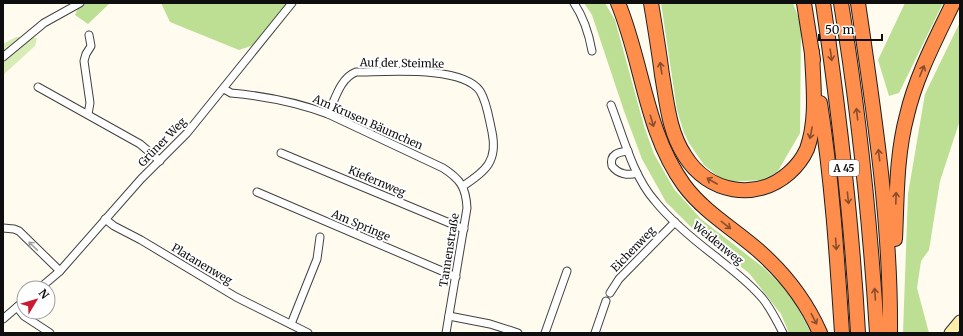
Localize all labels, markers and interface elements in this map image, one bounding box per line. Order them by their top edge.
scale bar [819,16,882,42]
text: 50 m [825,22,854,37]
one-way arrow [827,48,835,61]
street label: Auf der Steimke [359,55,445,71]
one-way arrow [657,62,665,75]
one-way arrow [918,66,926,78]
street label: Am Krusen Bäumchen [310,91,426,153]
one-way arrow [853,108,861,121]
street label: Grüner Weg [135,114,189,170]
one-way arrow [649,114,656,127]
one-way arrow [807,126,815,139]
one-way arrow [875,149,883,162]
road number: A 45 [829,160,859,176]
street label: Kiefernweg [346,163,408,199]
one-way arrow [706,177,718,185]
one-way arrow [844,191,851,204]
one-way arrow [892,192,900,205]
street label: Am Springe [329,206,393,244]
street label: Tannenstraße [436,212,462,288]
street label: Weidenweg [689,218,746,268]
one-way arrow [721,220,732,229]
street label: Eichenweg [608,223,658,275]
one-way arrow [833,237,840,250]
street label: Platanenweg [169,240,235,288]
one-way arrow [28,241,38,250]
north arrow [16,280,56,320]
text: N [36,286,52,302]
one-way arrow [871,288,878,301]
one-way arrow [810,313,818,325]

